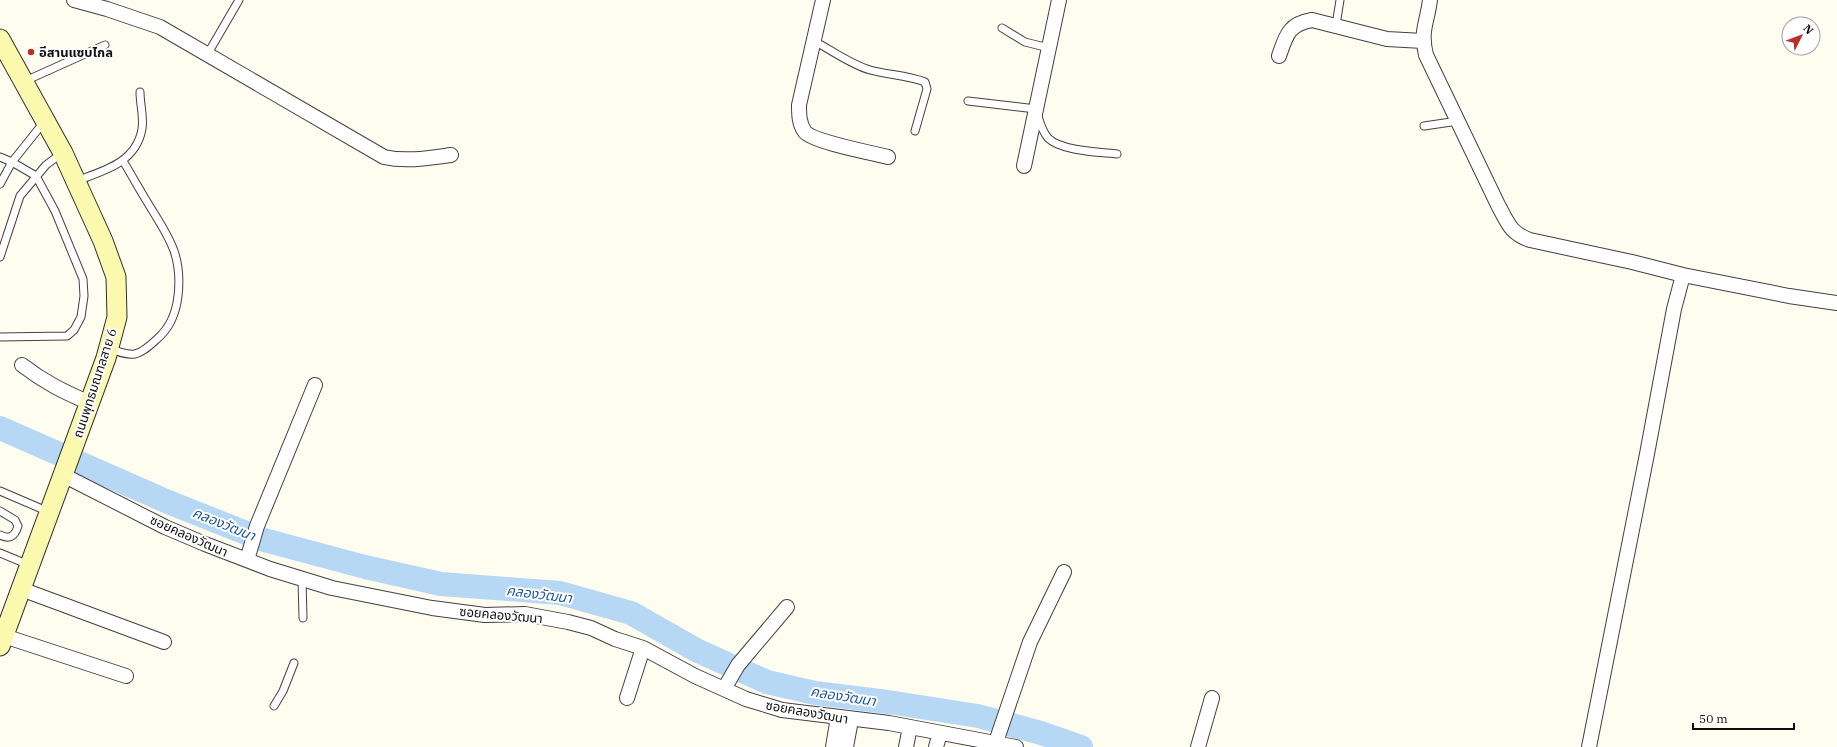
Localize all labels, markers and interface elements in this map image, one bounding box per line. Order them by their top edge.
north arrow [1781,16,1821,56]
text: N [1800,21,1817,37]
place label: อีสานแซบไกล [39,44,113,61]
marker: อีสานแซบไกล [26,47,36,57]
street label: ถนนพุทธมณฑลสาย 6 [69,326,121,440]
water label: คลองวัฒนา [190,503,259,545]
street label: ซอยคลองวัฒนา [147,511,231,561]
water label: คลองวัฒนา [505,581,574,607]
street label: ซอยคลองวัฒนา [459,603,543,627]
water label: คลองวัฒนา [809,682,878,710]
street label: ซอยคลองวัฒนา [764,696,850,728]
scale bar [1693,705,1794,731]
text: 50 m [1699,711,1728,726]

